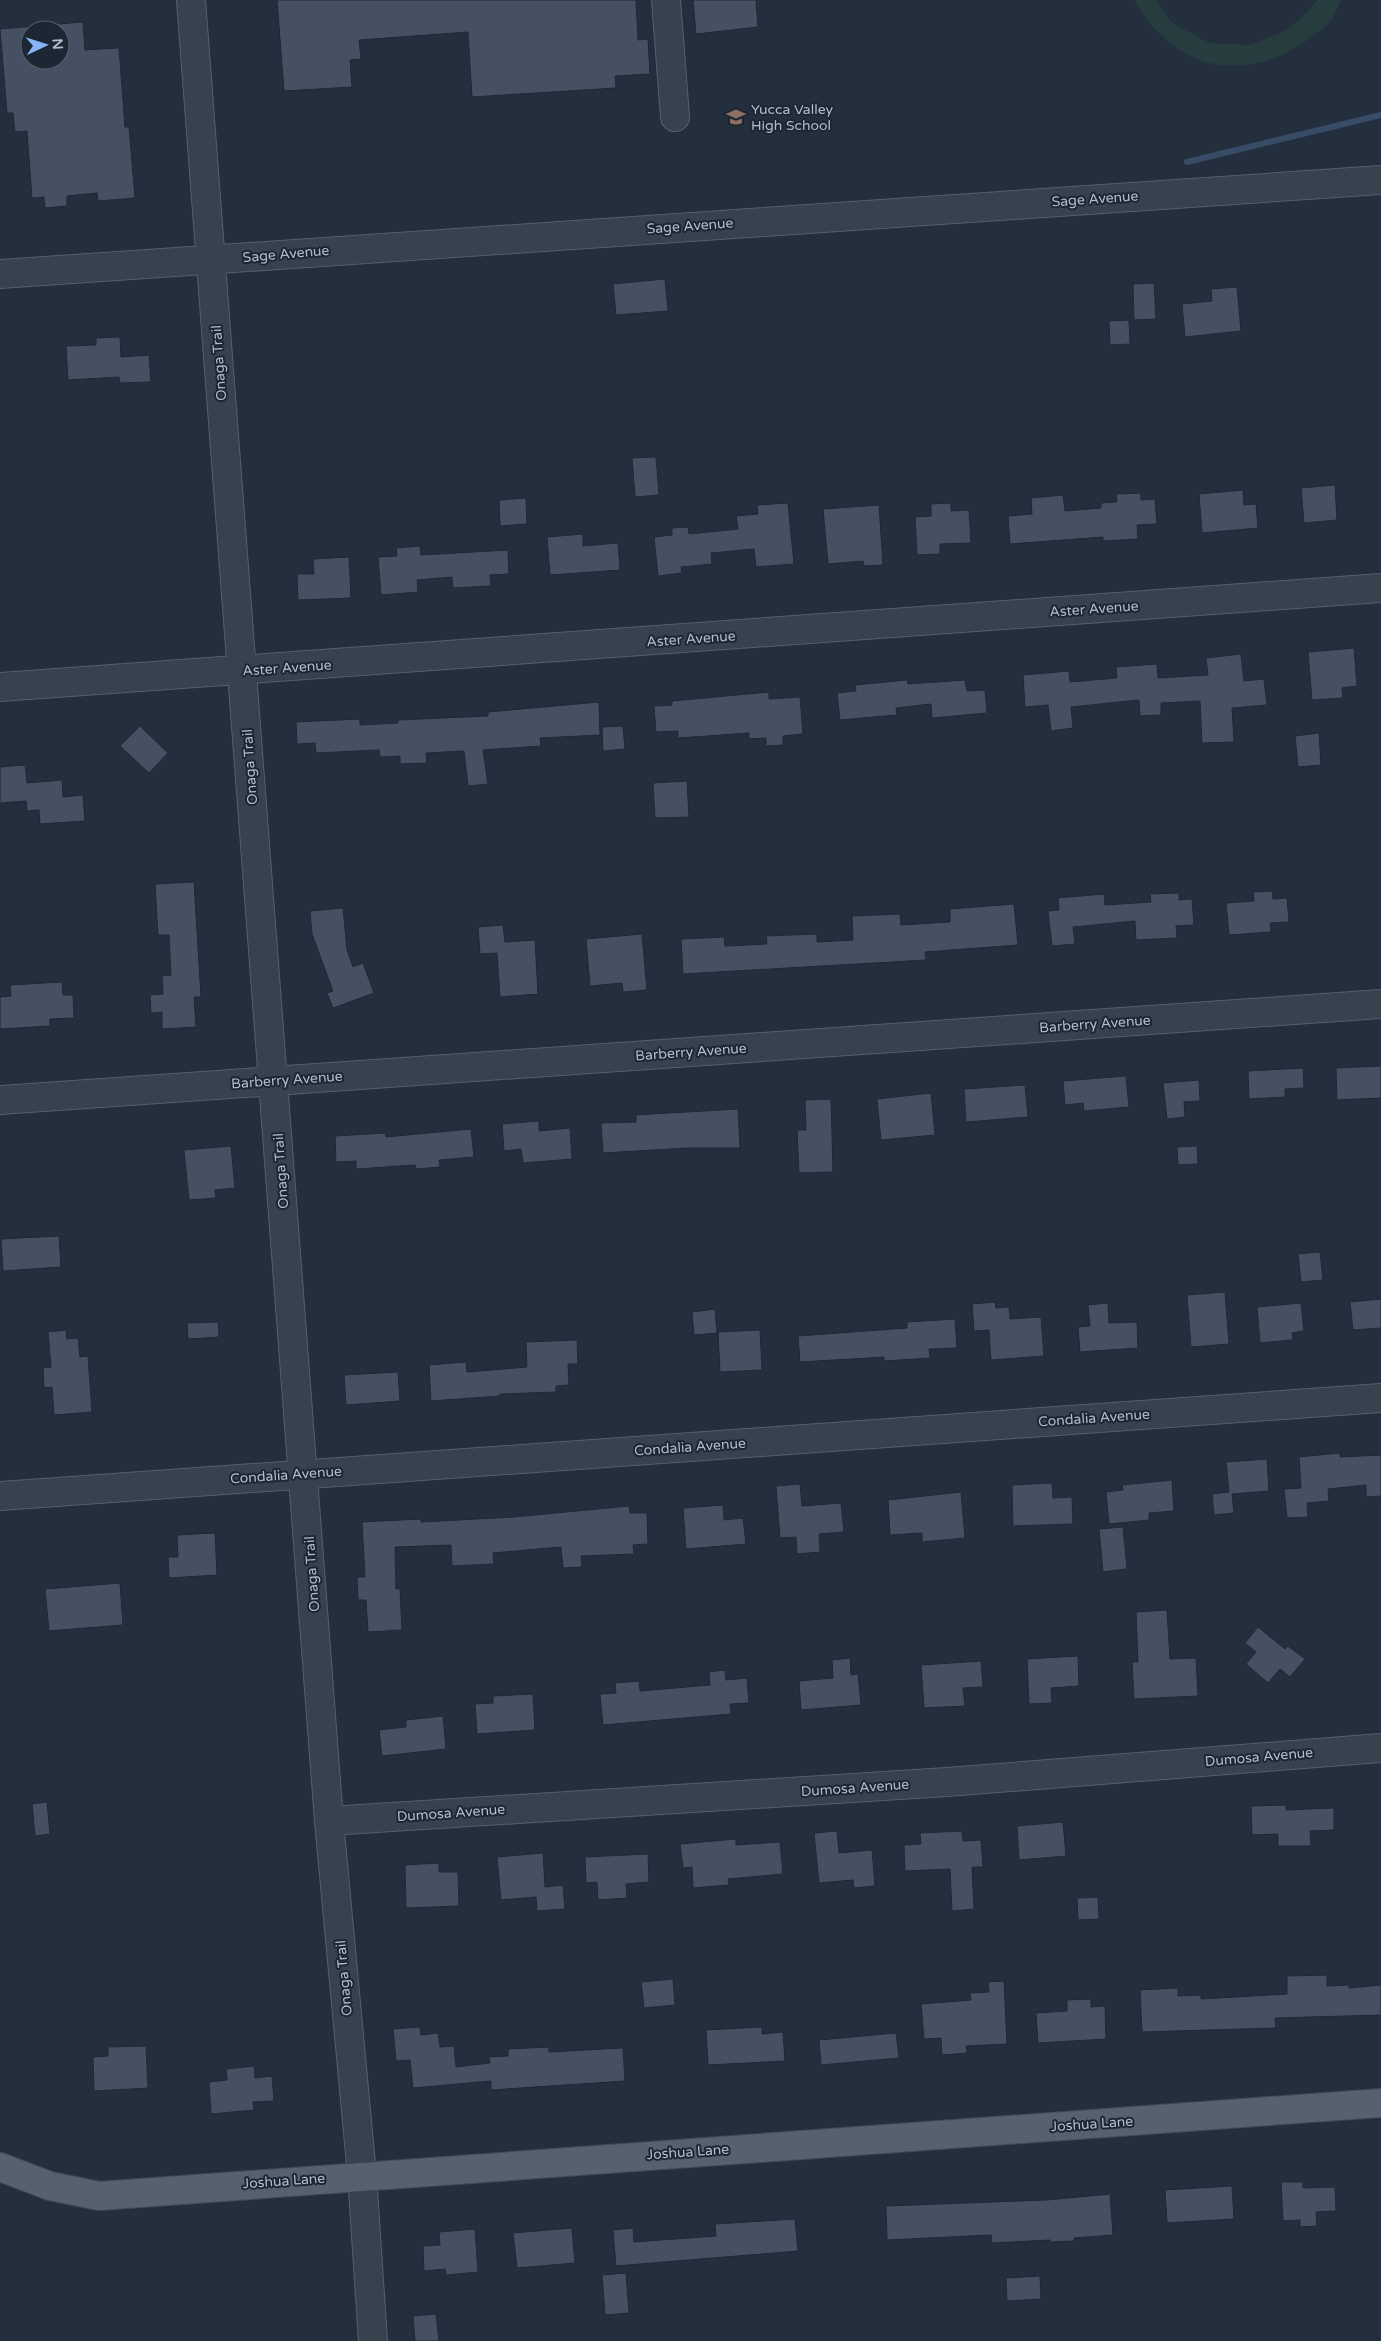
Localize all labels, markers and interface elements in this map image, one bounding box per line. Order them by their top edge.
north arrow [20,20,70,70]
text: N [49,38,66,50]
place label: Yucca Valley High School [751,101,834,134]
school or university icon: Yucca Valley High School [725,106,747,128]
street label: Sage Avenue [1051,187,1139,211]
street label: Sage Avenue [646,214,734,238]
street label: Sage Avenue [242,242,330,266]
street label: Onaga Trail [208,325,230,401]
street label: Aster Avenue [1049,597,1139,621]
street label: Aster Avenue [646,627,736,651]
street label: Aster Avenue [242,656,332,680]
street label: Onaga Trail [239,729,261,805]
street label: Barberry Avenue [1039,1012,1151,1036]
street label: Barberry Avenue [635,1040,747,1064]
street label: Barberry Avenue [231,1068,343,1092]
street label: Onaga Trail [270,1133,292,1209]
street label: Condalia Avenue [1038,1406,1150,1430]
street label: Condalia Avenue [634,1435,746,1459]
street label: Condalia Avenue [230,1463,342,1487]
street label: Onaga Trail [301,1536,323,1612]
street label: Dumosa Avenue [1204,1744,1314,1770]
street label: Dumosa Avenue [800,1776,910,1800]
street label: Dumosa Avenue [396,1801,506,1825]
street label: Onaga Trail [332,1939,356,2017]
street label: Joshua Lane [1050,2113,1134,2135]
street label: Joshua Lane [646,2141,730,2163]
street label: Joshua Lane [242,2170,326,2192]

